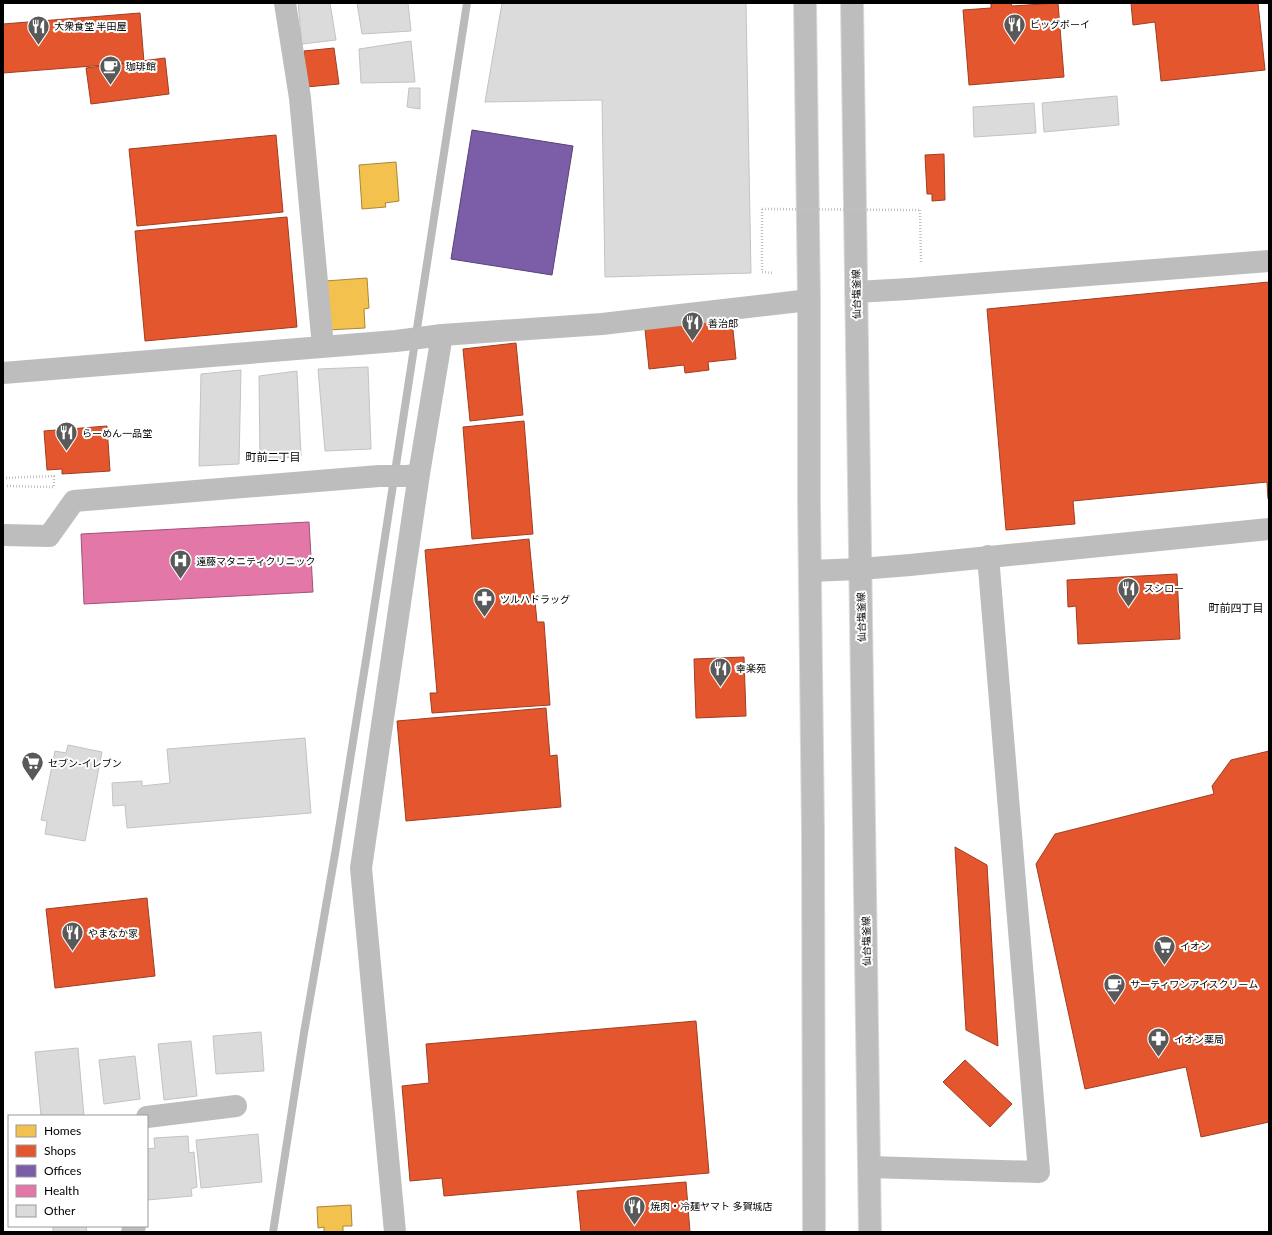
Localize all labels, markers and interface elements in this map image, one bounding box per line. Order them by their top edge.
restaurant icon: ビッグボーイ [1001,11,1027,44]
restaurant icon: 大衆食堂 半田屋 [25,13,51,46]
place label: ビッグボーイ [1030,18,1090,30]
place label: 大衆食堂 半田屋 [54,20,127,32]
cafe icon: 珈琲館 [98,53,124,86]
place label: 珈琲館 [126,60,156,72]
street label: 仙台塩釜線 [850,269,862,319]
restaurant icon: 善治郎 [680,310,706,343]
place label: 善治郎 [708,317,738,329]
restaurant icon: らーめん一品堂 [53,420,79,453]
place label: らーめん一品堂 [82,427,152,439]
district label: 町前二丁目 [246,450,301,463]
hospital icon: 遠藤マタニティクリニック [168,548,194,581]
place label: 遠藤マタニティクリニック [196,555,315,567]
restaurant icon: スシロー [1116,575,1142,608]
place label: スシロー [1144,582,1184,594]
pharmacy icon: ツルハドラッグ [471,586,497,619]
street label: 仙台塩釜線 [855,592,867,642]
place label: ツルハドラッグ [500,593,570,605]
district label: 町前四丁目 [1209,601,1264,614]
restaurant icon: 幸楽苑 [707,655,733,688]
place label: 幸楽苑 [736,662,766,674]
supermarket icon: セブン-イレブン [20,750,46,783]
place label: セブン-イレブン [48,757,122,769]
street label: 仙台塩釜線 [860,916,872,966]
restaurant icon: やまなか家 [59,920,85,953]
place label: やまなか家 [88,927,138,939]
supermarket icon: イオン [1151,933,1177,966]
place label: イオン [1180,940,1210,952]
cafe icon: サーティワンアイスクリーム [1102,971,1128,1004]
place label: サーティワンアイスクリーム [1130,978,1258,990]
pharmacy icon: イオン薬局 [1146,1026,1172,1059]
place label: イオン薬局 [1174,1033,1224,1045]
legend [8,1115,148,1227]
text: Homes [44,1123,81,1138]
text: Shops [44,1143,76,1158]
text: Offices [44,1163,81,1178]
text: Health [44,1183,79,1198]
restaurant icon: 焼肉・冷麺ヤマト 多賀城店 [621,1193,647,1226]
place label: 焼肉・冷麺ヤマト 多賀城店 [650,1200,773,1212]
text: Other [44,1203,76,1218]

